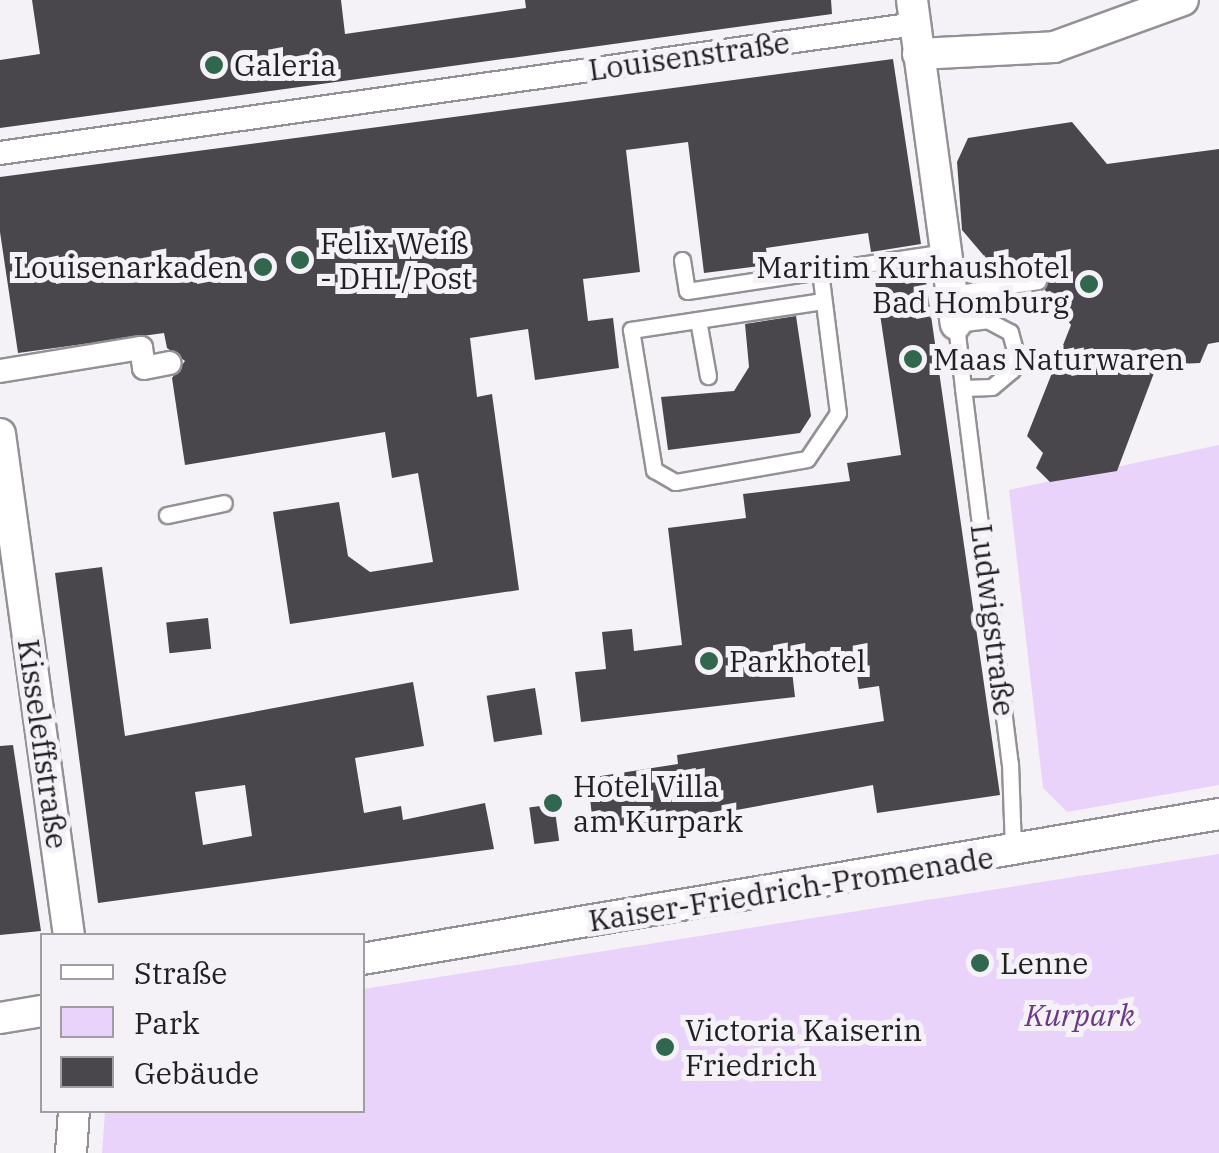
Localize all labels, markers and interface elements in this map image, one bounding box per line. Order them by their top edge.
street label: Louisenstraße [586,24,792,88]
place label: Galeria [234,47,337,83]
marker: Galeria [203,54,225,76]
place label: Felix Weiß - DHL/Post [320,225,472,296]
place label: Louisenarkaden [13,249,243,285]
marker: Felix Weiß - DHL/Post [289,249,311,271]
place label: Maritim Kurhaushotel Bad Homburg [756,249,1069,320]
marker: Louisenarkaden [252,256,274,278]
marker: Maritim Kurhaushotel Bad Homburg [1078,273,1100,295]
place label: Maas Naturwaren [933,341,1184,377]
marker: Maas Naturwaren [902,348,924,370]
street label: Ludwigstraße [963,522,1023,718]
street label: Kisseleffstraße [10,637,76,851]
place label: Parkhotel [729,643,866,679]
marker: Parkhotel [698,650,720,672]
place label: Hotel Villa am Kurpark [573,768,743,838]
marker: Hotel Villa am Kurpark [542,792,564,814]
street label: Kaiser-Friedrich-Promenade [586,839,996,939]
legend [40,933,365,1113]
place label: Lenne [1000,945,1088,981]
marker: Lenne [969,952,991,974]
text: Straße [134,953,227,992]
park label: Kurpark [1025,997,1135,1033]
text: Park [134,1003,200,1042]
place label: Victoria Kaiserin Friedrich [685,1012,922,1082]
marker: Victoria Kaiserin Friedrich [654,1036,676,1058]
text: Gebäude [134,1053,259,1092]

